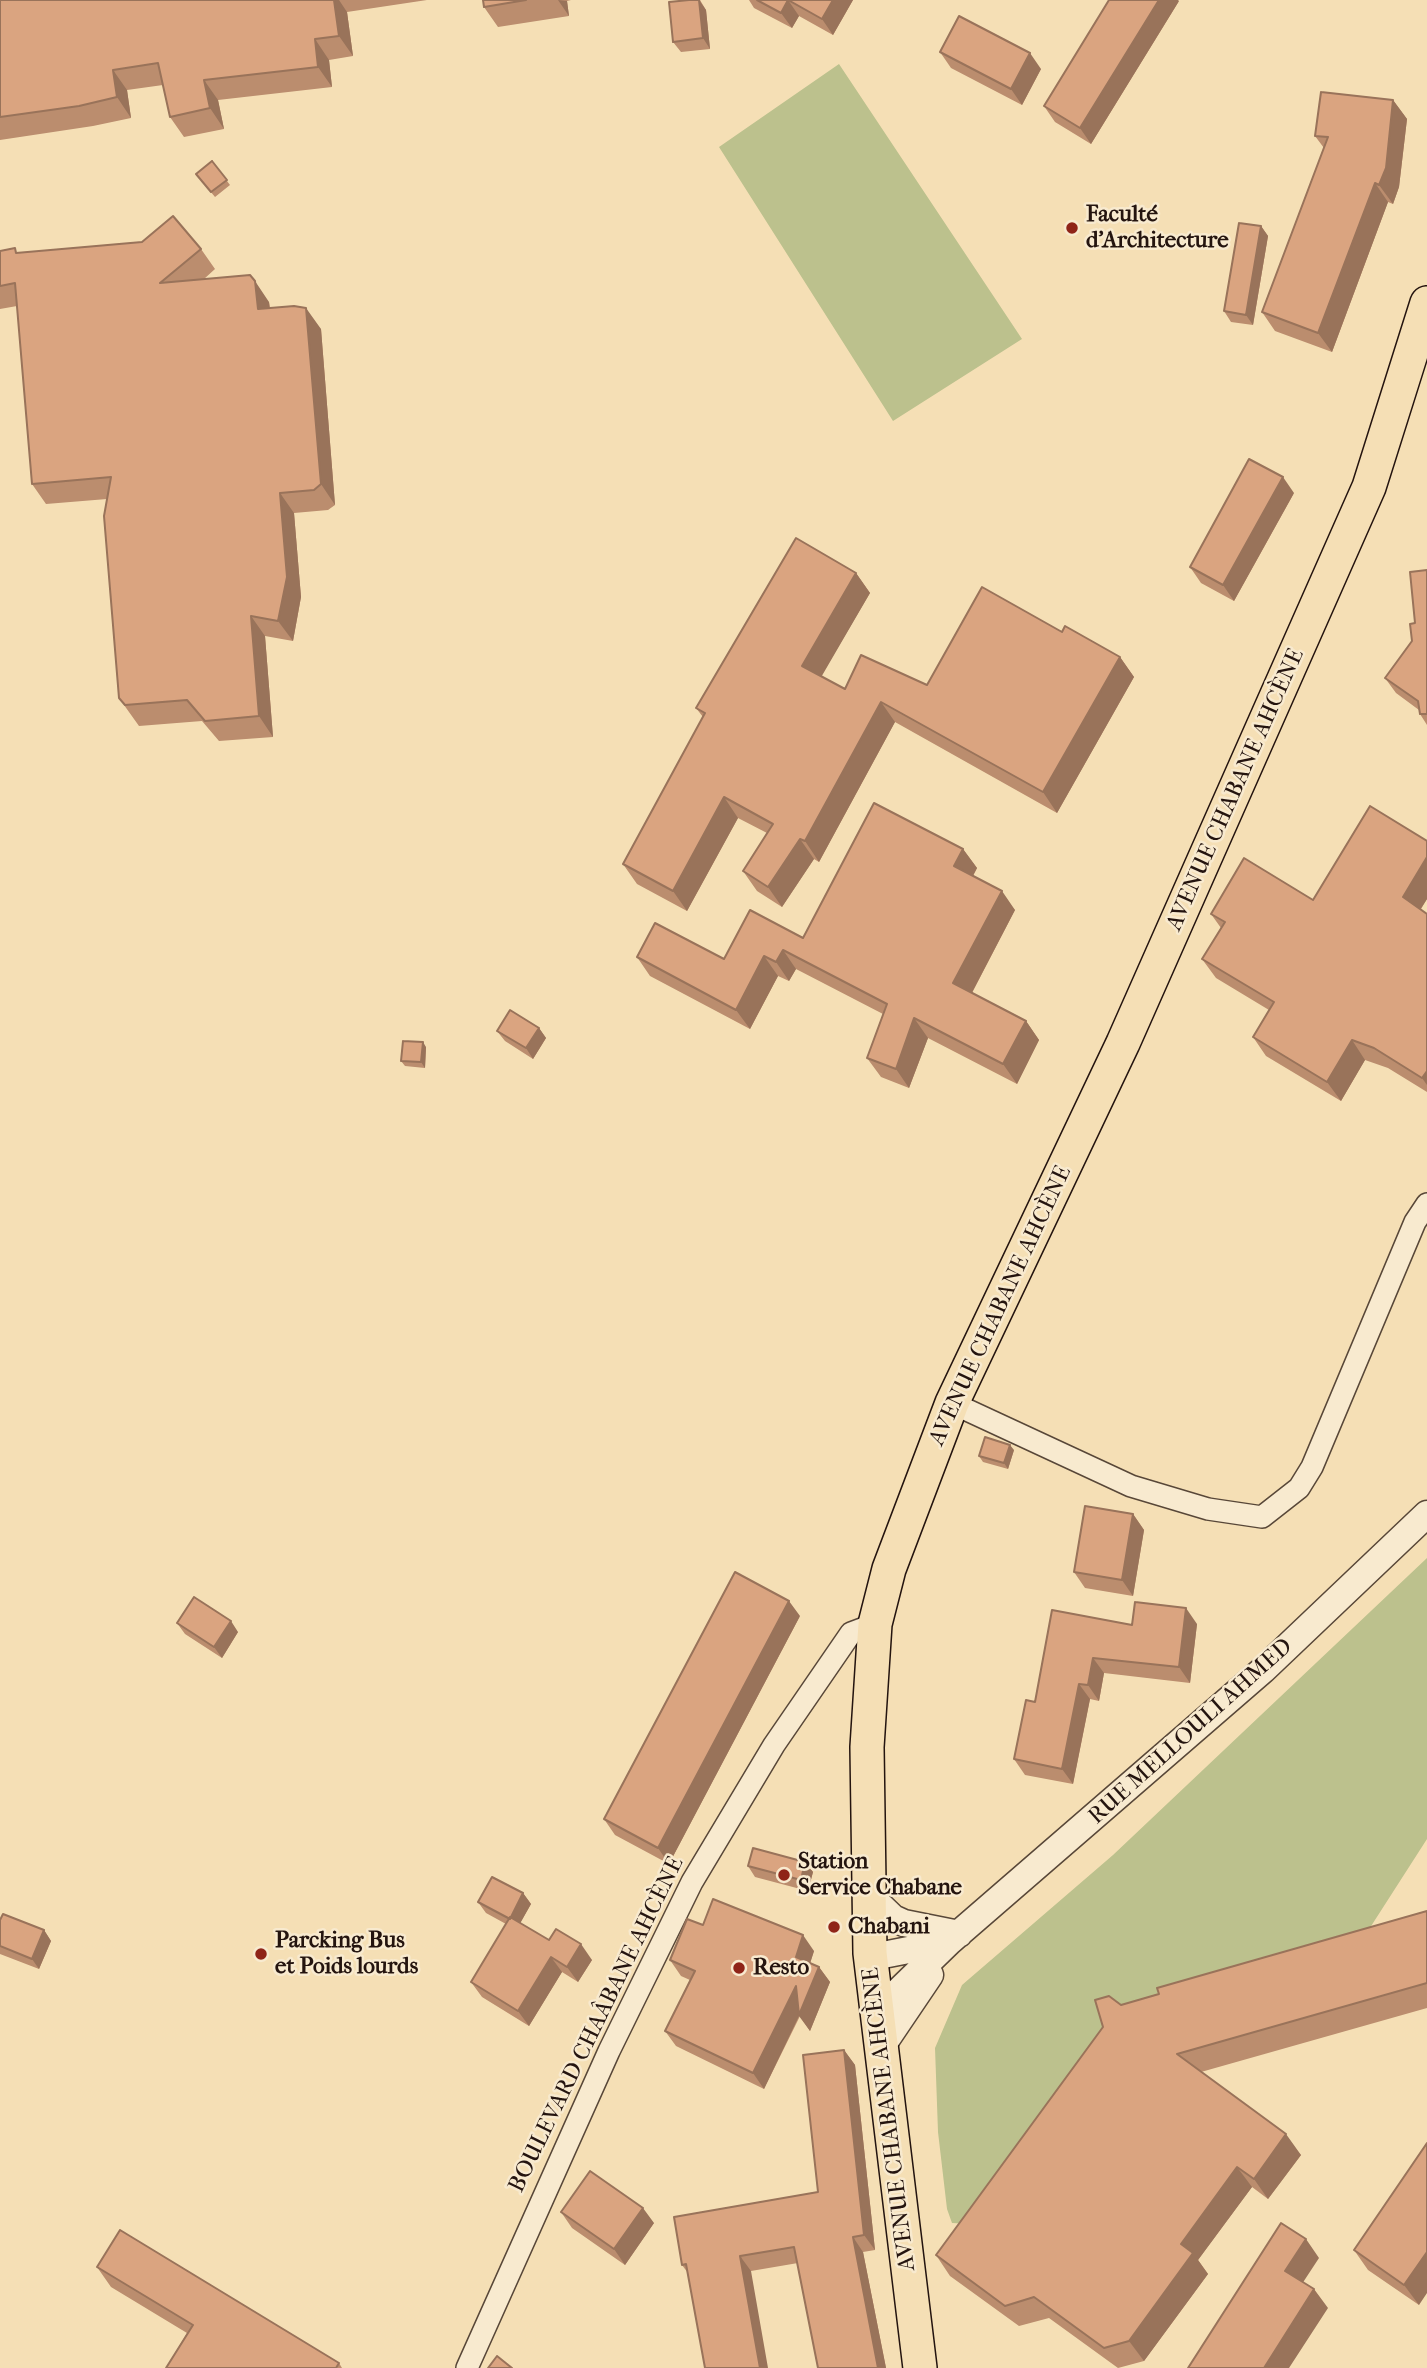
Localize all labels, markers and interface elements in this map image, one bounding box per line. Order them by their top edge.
place label: Faculté d'Architecture [1086,201,1229,255]
marker: Faculté d'Architecture [1064,220,1080,236]
street label: AVENUE CHABANE AHCÈNE [1161,645,1311,935]
street label: AVENUE CHABANE AHCÈNE [924,1162,1078,1450]
street label: RUE MELLOULI AHMED [1083,1633,1299,1831]
place label: Station Service Chabane [798,1848,962,1902]
street label: BOULEVARD CHAÂBANE AHCÈNE [503,1853,691,2197]
marker: Station Service Chabane [776,1867,792,1883]
place label: Chabani [848,1913,930,1941]
marker: Chabani [826,1919,842,1935]
place label: Parcking Bus et Poids lourds [275,1927,418,1981]
marker: Parcking Bus et Poids lourds [253,1946,269,1962]
place label: Resto [753,1954,809,1982]
marker: Resto [731,1960,747,1976]
street label: AVENUE CHABANE AHCÈNE [858,1966,922,2272]

